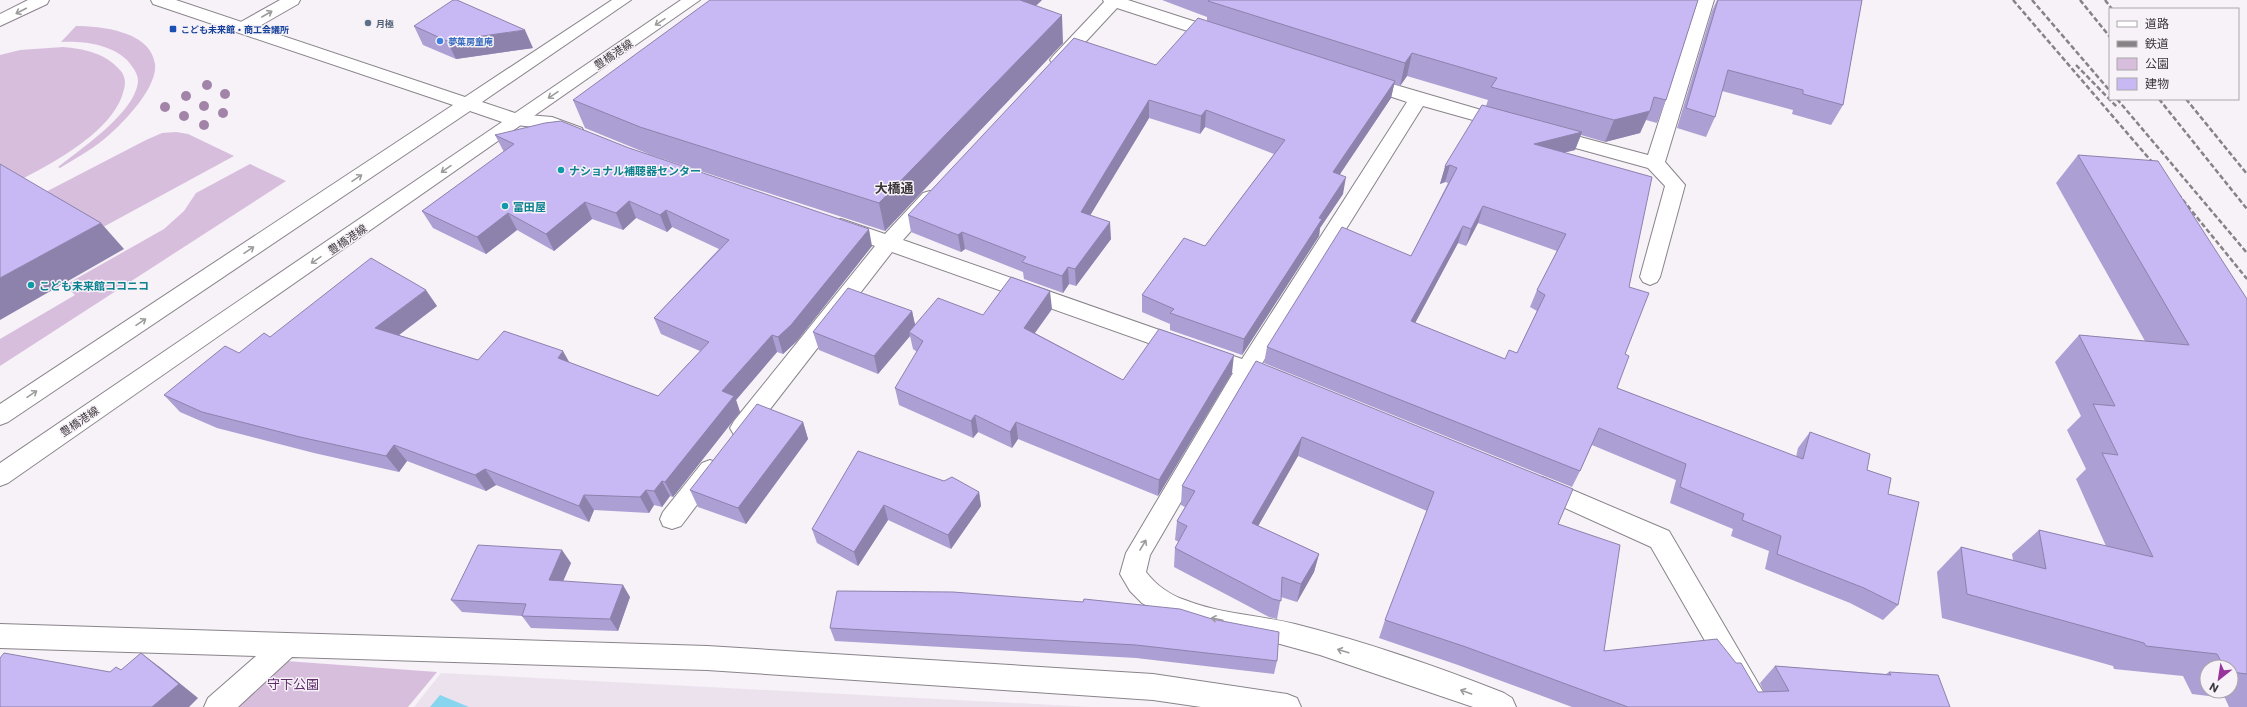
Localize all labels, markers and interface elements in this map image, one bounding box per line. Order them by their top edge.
one-way arrow [15,7,27,15]
legend [2109,8,2239,100]
one-way arrow [261,10,273,18]
text: 道路 [2145,16,2169,30]
marker: 月極 [363,18,373,28]
place label: 月極 [376,18,394,29]
one-way arrow [655,18,666,26]
marker: こども未来館・商工会議所 [168,24,178,34]
place label: こども未来館・商工会議所 [181,24,289,35]
marker: 夢菓房童庵 [435,36,445,46]
place label: 夢菓房童庵 [448,36,493,47]
street label: 豊橋港線 [591,36,635,72]
text: 鉄道 [2145,36,2169,50]
text: 公園 [2145,56,2169,70]
text: 建物 [2145,76,2169,90]
one-way arrow [547,91,558,99]
place label: ナショナル補聴器センター [569,164,701,177]
one-way arrow [440,165,451,173]
marker: ナショナル補聴器センター [556,165,566,175]
one-way arrow [351,174,362,182]
district label: 大橋通 [874,180,914,196]
place label: 富田屋 [513,200,546,213]
marker: 富田屋 [500,201,510,211]
street label: 豊橋港線 [325,221,369,257]
one-way arrow [243,246,254,254]
one-way arrow [311,256,322,264]
place label: こども未来館ココニコ [39,279,149,292]
marker: こども未来館ココニコ [26,280,36,290]
one-way arrow [135,318,146,326]
one-way arrow [27,390,38,398]
street label: 豊橋港線 [57,403,101,439]
one-way arrow [1139,539,1147,551]
one-way arrow [1210,615,1223,623]
one-way arrow [1336,647,1349,654]
north arrow [2199,659,2239,699]
park label: 守下公園 [267,676,319,692]
text: N [2207,680,2221,696]
one-way arrow [1460,687,1472,695]

